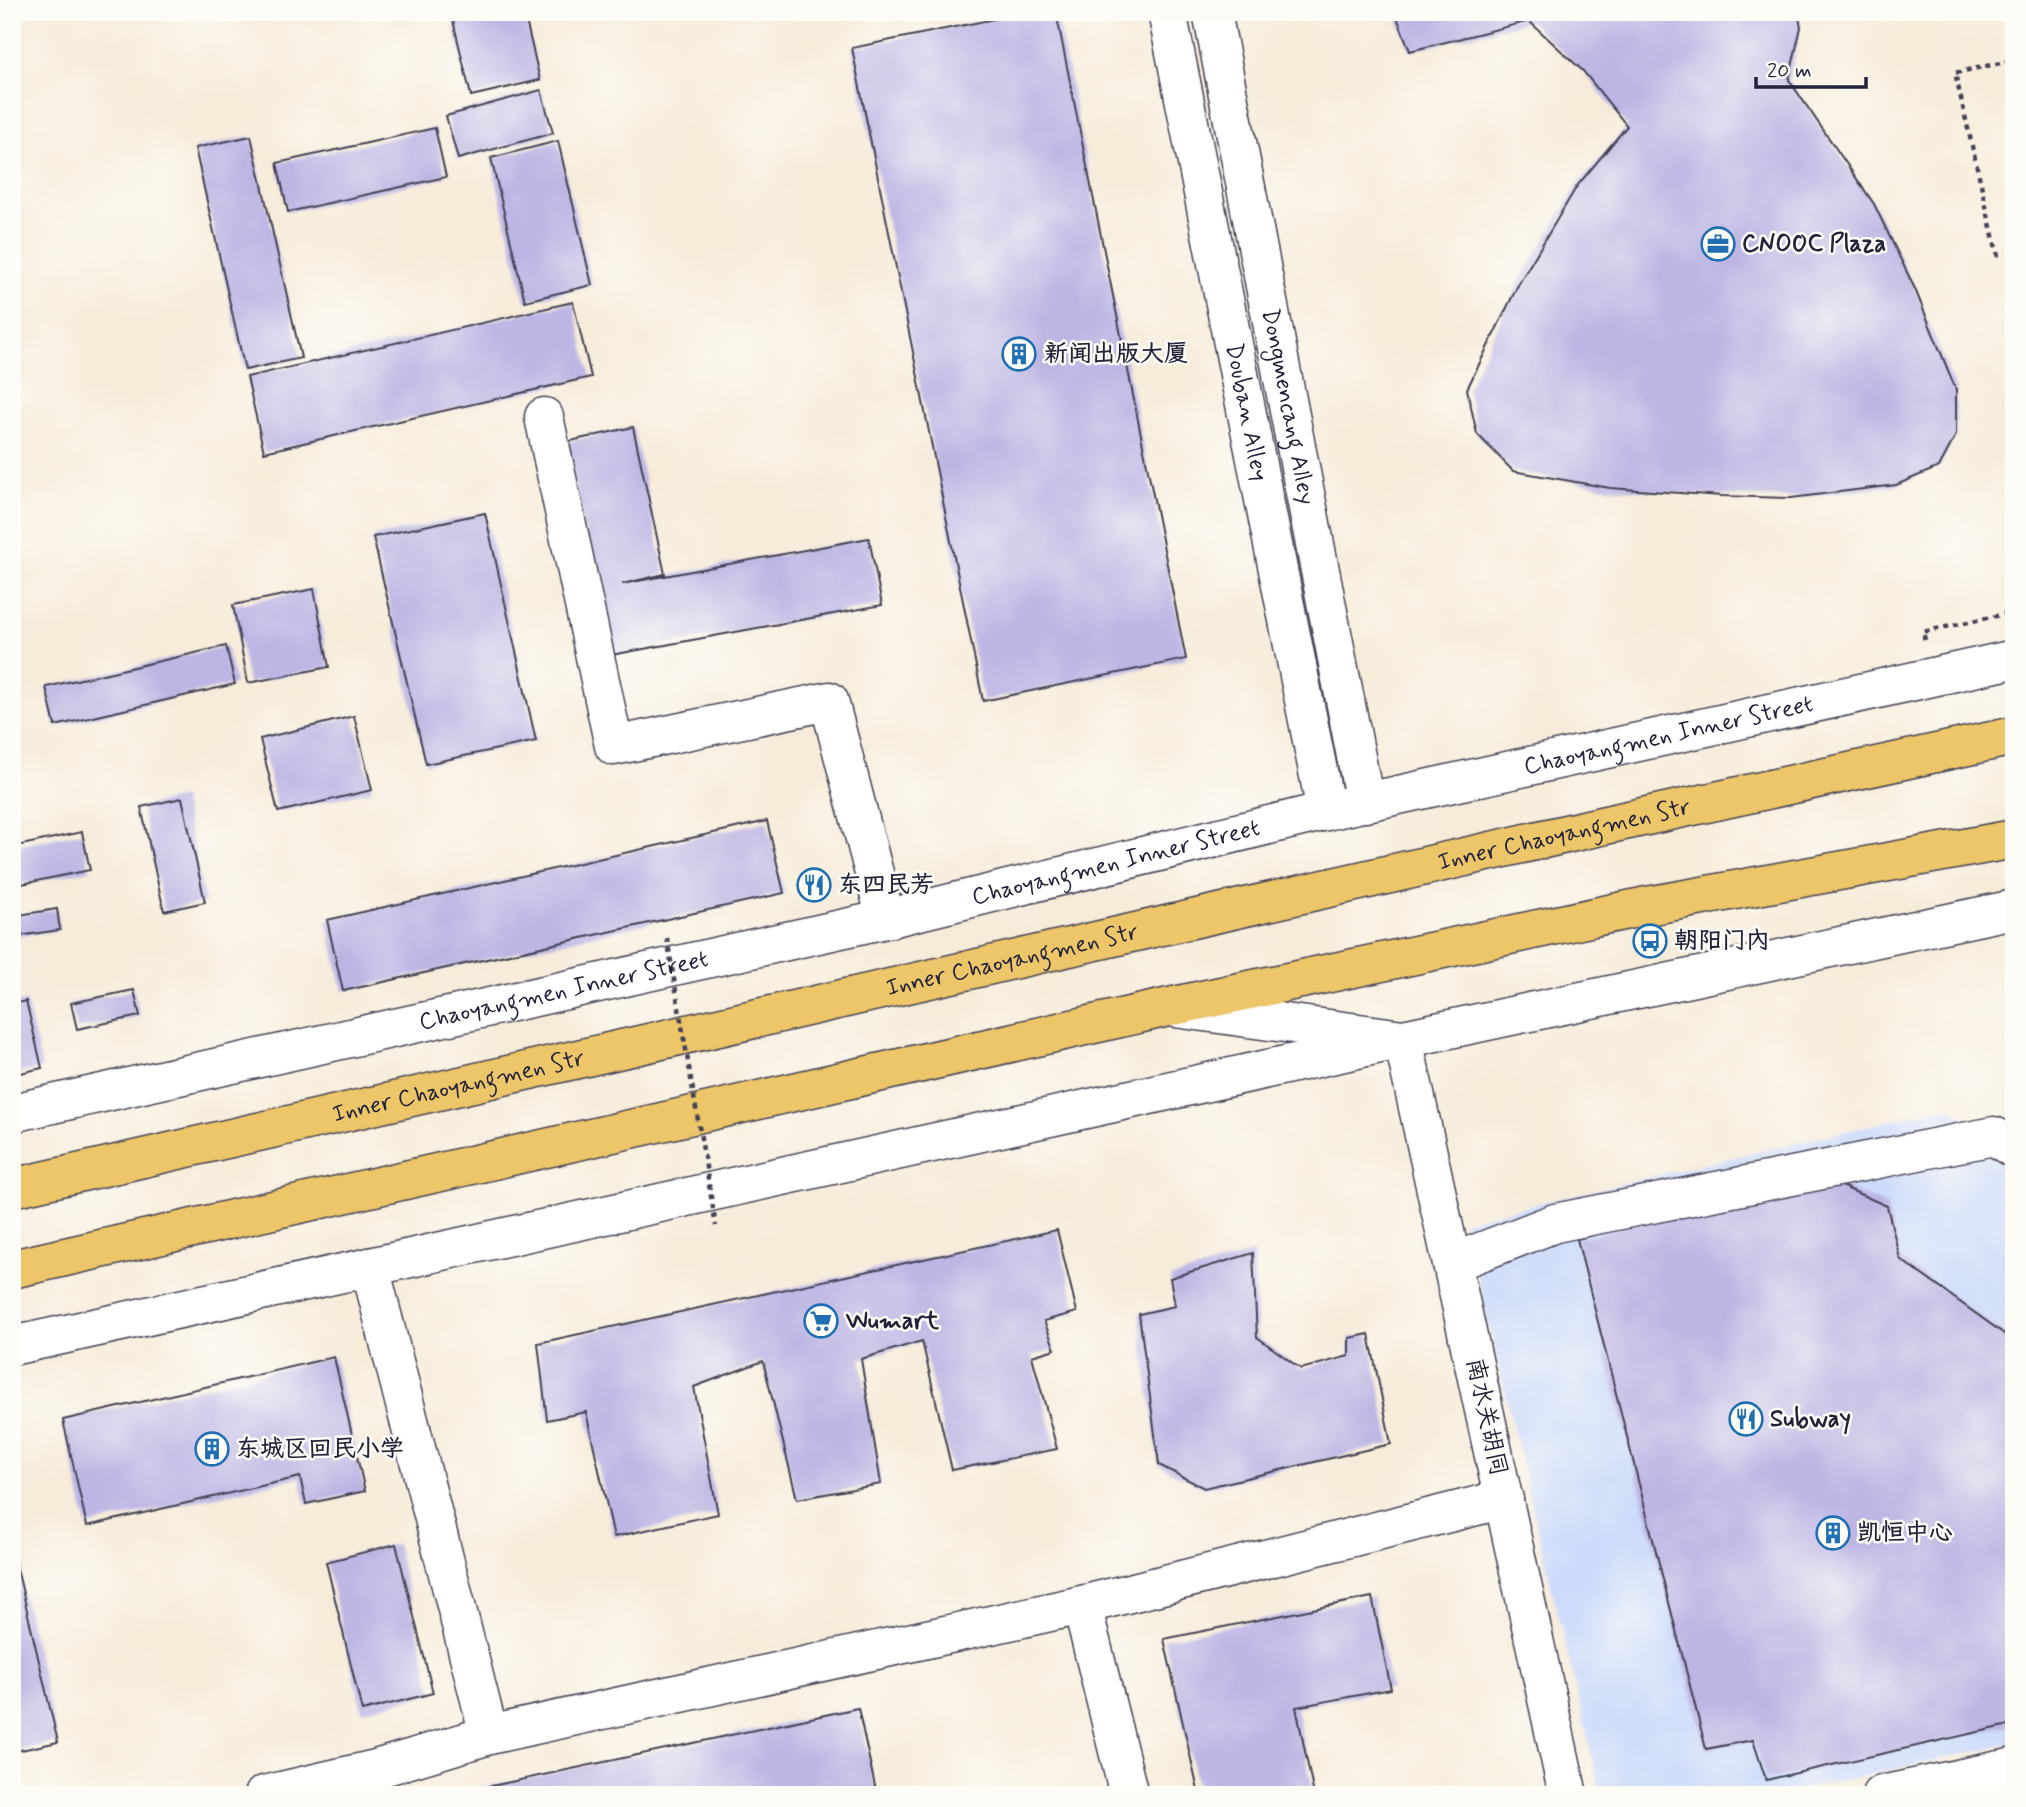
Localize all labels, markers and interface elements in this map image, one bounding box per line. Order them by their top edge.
scale bar [1756,46,1867,90]
text: 20 m [1767,57,1812,85]
office icon: CNOOC Plaza [1699,225,1737,263]
place label: CNOOC Plaza [1742,229,1886,260]
street label: Dongmencang Alley [1254,306,1322,507]
building icon: 新闻出版大厦 [1000,335,1038,373]
place label: 新闻出版大厦 [1044,339,1188,370]
street label: Douban Alley [1218,341,1275,484]
street label: Chaoyangmen Inner Street [1521,688,1816,782]
street label: Inner Chaoyangmen Str [1435,791,1693,878]
street label: Chaoyangmen Inner Street [969,812,1263,913]
restaurant icon: 东四民芳 [795,866,833,904]
place label: 东四民芳 [838,870,934,901]
street label: Inner Chaoyangmen Str [883,916,1142,1004]
bus stop icon: 朝阳门内 [1631,922,1669,960]
place label: 朝阳门内 [1674,926,1770,957]
street label: Chaoyangmen Inner Street [416,943,711,1038]
street label: Inner Chaoyangmen Str [329,1043,588,1130]
supermarket icon: Wumart [802,1302,840,1340]
place label: Wumart [845,1306,940,1337]
street label: 南水关胡同 [1458,1355,1514,1479]
restaurant icon: Subway [1727,1400,1765,1438]
place label: Subway [1770,1404,1851,1435]
building icon: 东城区回民小学 [193,1430,231,1468]
place label: 东城区回民小学 [236,1434,404,1465]
building icon: 凯恒中心 [1814,1514,1852,1552]
place label: 凯恒中心 [1857,1518,1953,1549]

